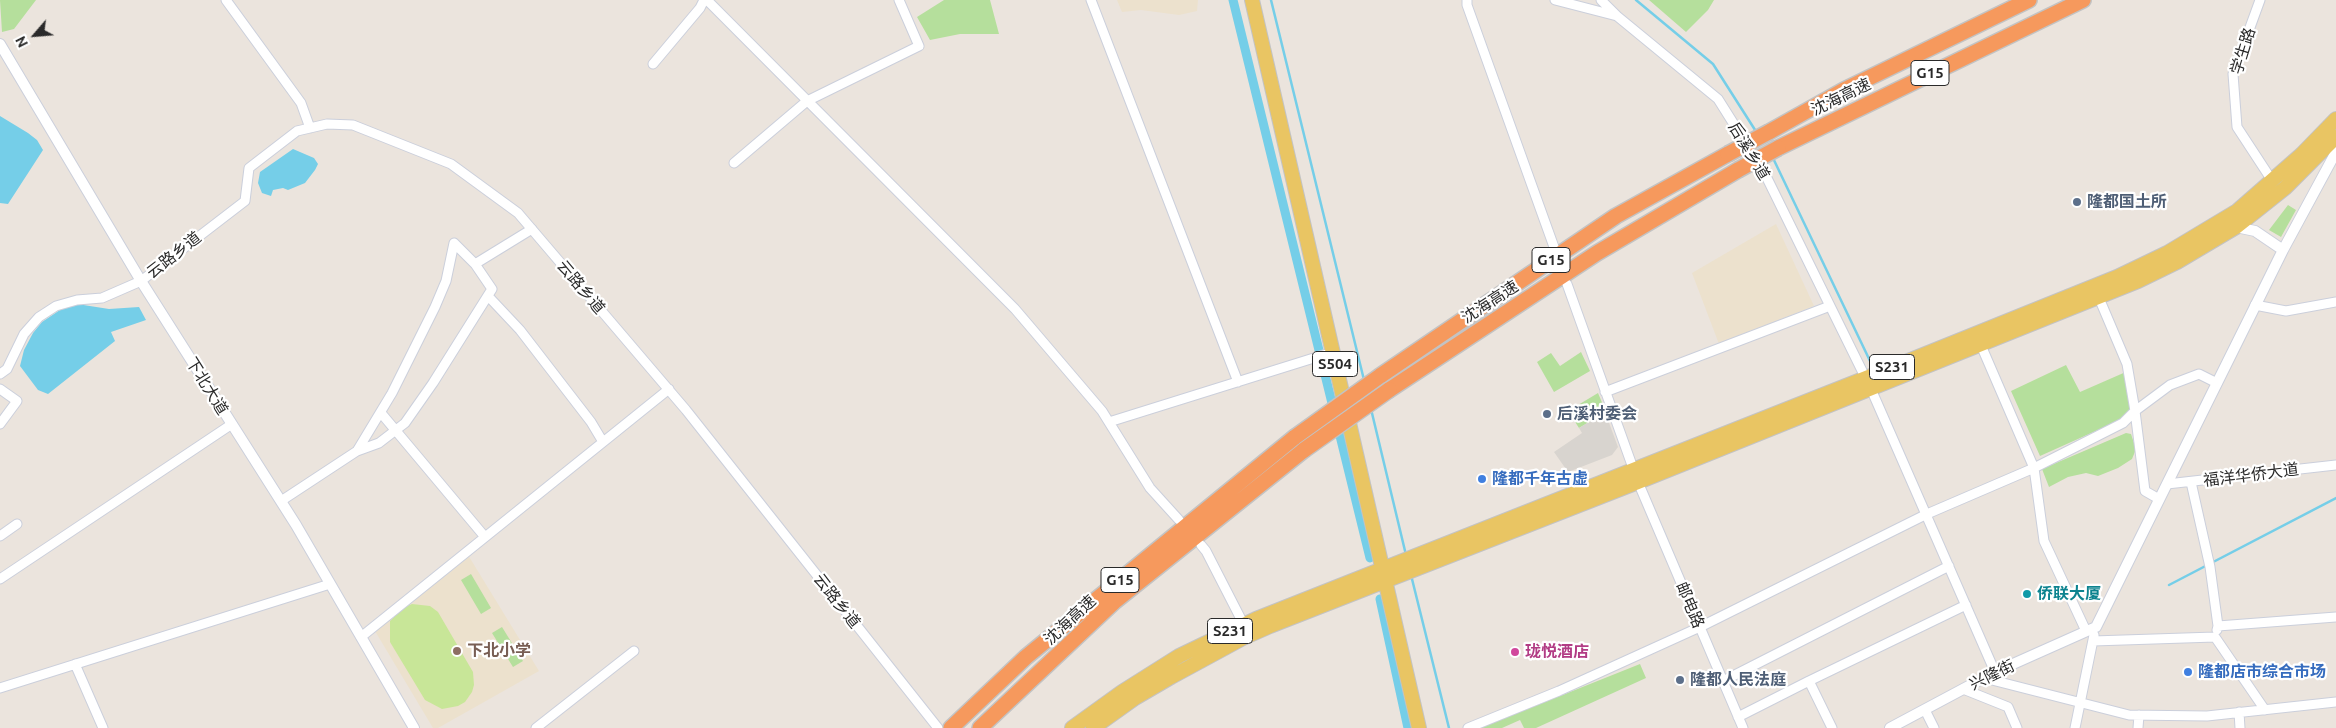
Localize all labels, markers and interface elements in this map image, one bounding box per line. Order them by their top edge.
north arrow [10,10,60,60]
street label: 学生路 [2227,25,2259,77]
text: N [12,34,31,50]
road number: G15 [1911,60,1949,86]
street label: 沈海高速 [1808,74,1874,120]
street label: 后溪乡道 [1724,119,1774,183]
place label: 隆都国土所 [2087,192,2167,212]
marker: 隆都国土所 [2071,196,2083,208]
street label: 云路乡道 [143,228,205,282]
road number: G15 [1532,248,1570,272]
street label: 云路乡道 [553,256,609,318]
street label: 沈海高速 [1458,277,1522,327]
road number: S504 [1312,352,1358,376]
street label: 下北大道 [182,354,232,418]
road number: S231 [1870,354,1914,380]
place label: 后溪村委会 [1557,404,1637,424]
marker: 后溪村委会 [1541,408,1553,420]
street label: 福洋华侨大道 [2202,460,2300,490]
place label: 隆都千年古虚 [1492,469,1588,489]
marker: 隆都千年古虚 [1476,473,1488,485]
road number: G15 [1101,568,1139,592]
street label: 云路乡道 [810,570,864,632]
street label: 邮电路 [1672,579,1708,631]
place label: 侨联大厦 [2037,584,2101,604]
marker: 侨联大厦 [2021,588,2033,600]
street label: 沈海高速 [1040,591,1100,649]
road number: S231 [1208,618,1252,644]
place label: 下北小学 [467,641,531,661]
place label: 珑悦酒店 [1525,642,1589,662]
marker: 下北小学 [451,645,463,657]
marker: 珑悦酒店 [1509,646,1521,658]
street label: 兴隆街 [1966,656,2018,694]
place label: 隆都店市综合市场 [2198,662,2326,682]
marker: 隆都店市综合市场 [2182,666,2194,678]
place label: 隆都人民法庭 [1690,670,1786,690]
marker: 隆都人民法庭 [1674,674,1686,686]

